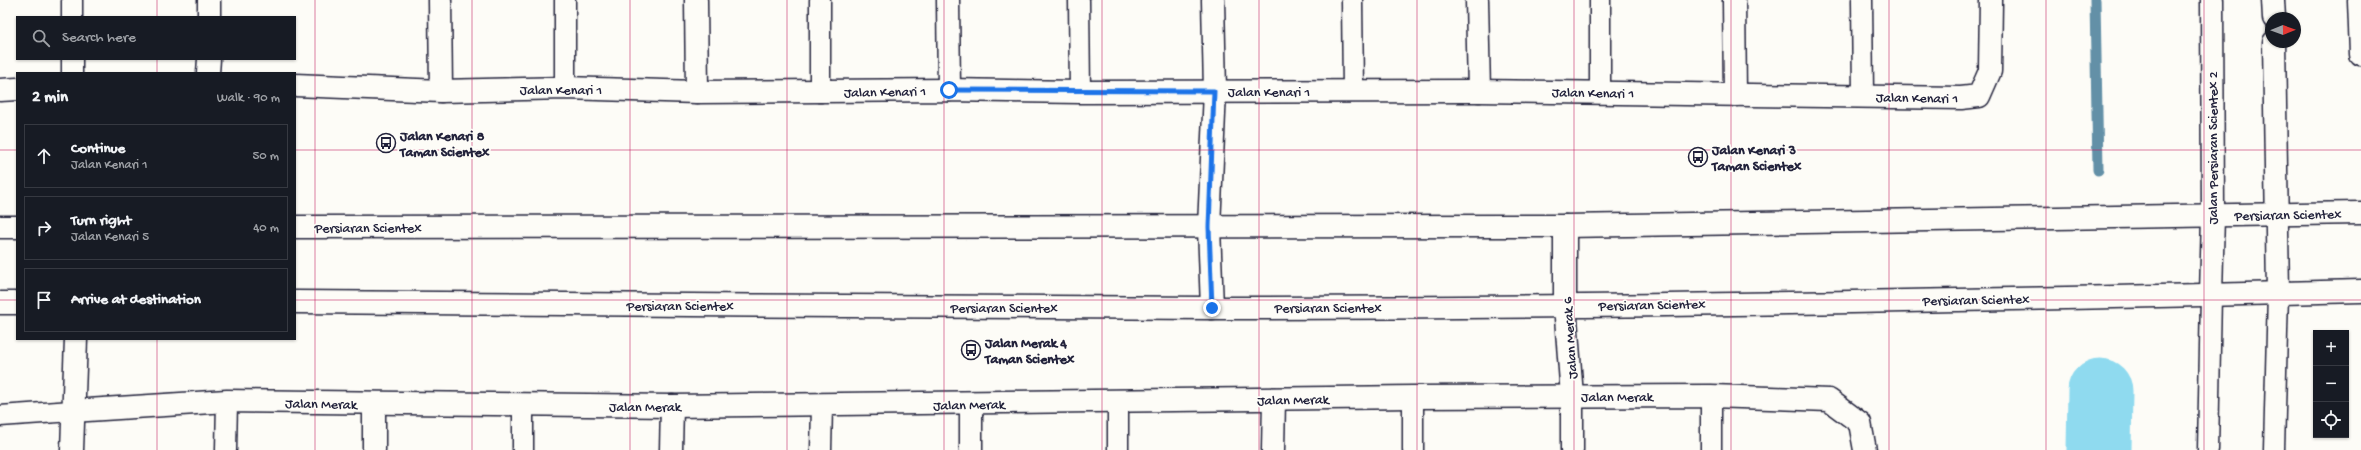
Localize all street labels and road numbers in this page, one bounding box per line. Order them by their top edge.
street label: Jalan Persiaran Scientex 2 [2206,71,2223,225]
street label: Jalan Kenari 1 [520,83,602,100]
street label: Jalan Kenari 1 [844,84,926,103]
street label: Jalan Kenari 1 [1228,85,1310,102]
street label: Jalan Kenari 1 [1552,85,1634,104]
street label: Jalan Kenari 1 [1876,90,1958,109]
street label: Persiaran Scientex [2233,207,2342,226]
street label: Persiaran Scientex [313,221,422,238]
street label: Persiaran Scientex [1921,292,2030,311]
street label: Jalan Merak 6 [1560,295,1583,379]
street label: Persiaran Scientex [1597,297,1706,316]
street label: Persiaran Scientex [625,299,734,316]
street label: Persiaran Scientex [949,301,1058,318]
street label: Persiaran Scientex [1273,301,1382,318]
street label: Jalan Merak [1581,390,1655,407]
street label: Jalan Merak [1257,392,1331,411]
street label: Jalan Merak [285,396,359,415]
street label: Jalan Merak [933,397,1007,416]
street label: Jalan Merak [609,400,683,417]

